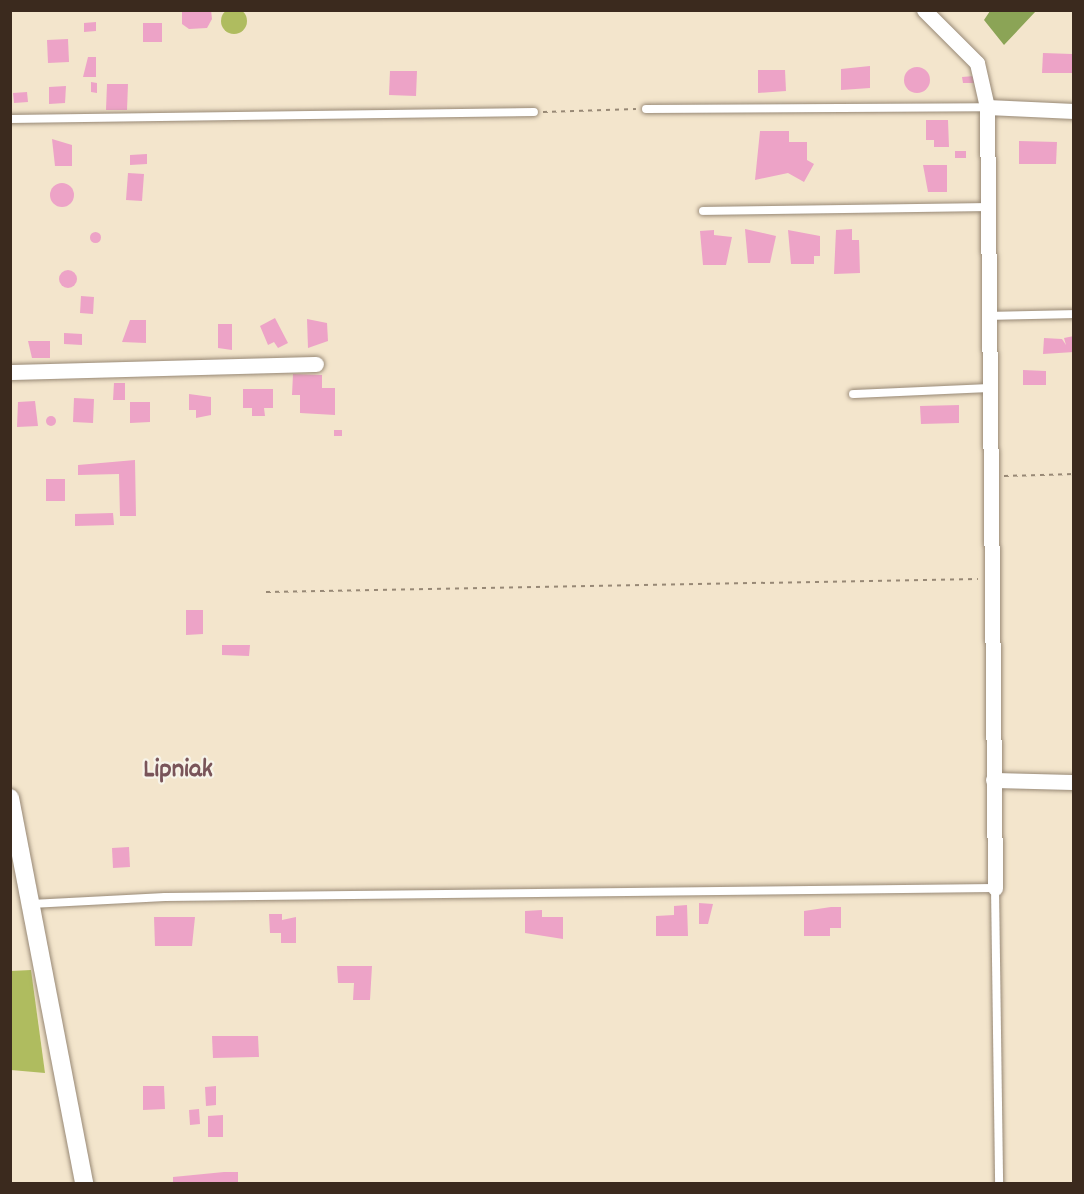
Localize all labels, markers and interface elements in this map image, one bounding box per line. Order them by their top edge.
district label: Lipniak [143,755,213,787]

